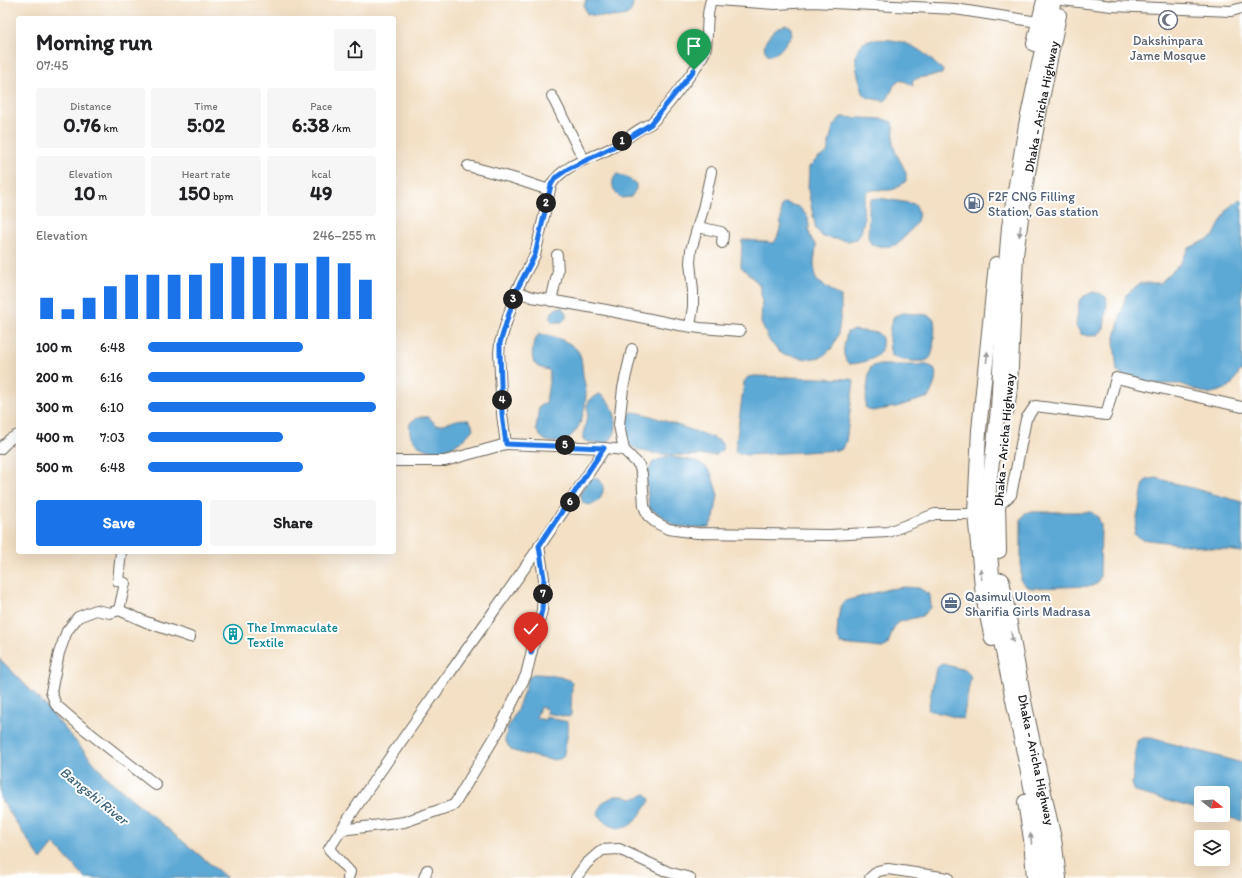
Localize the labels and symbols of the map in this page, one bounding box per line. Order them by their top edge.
mosque icon: Dakshinpara Jame Mosque [1157,9,1179,31]
pin [677,29,711,70]
place label: Dakshinpara Jame Mosque [1130,33,1206,63]
street label: Dhaka - Aricha Highway [1021,39,1061,173]
pin: 1 [612,131,632,151]
place label: F2F CNG Filling Station, Gas station [988,189,1099,219]
fuel station icon: F2F CNG Filling Station, Gas station [963,192,985,214]
pin: 2 [536,193,556,213]
one-way arrow [1017,225,1023,237]
pin: 3 [503,289,523,309]
one-way arrow [984,351,990,363]
street label: Dhaka - Aricha Highway [991,373,1017,507]
pin: 4 [492,390,512,410]
pin: 5 [555,435,575,455]
pin: 6 [560,492,580,512]
one-way arrow [978,568,984,580]
pin: 7 [533,584,553,604]
place label: Qasimul Uloom Sharifia Girls Madrasa [965,589,1091,619]
office icon: Qasimul Uloom Sharifia Girls Madrasa [940,592,962,614]
pin [514,612,548,653]
place label: The Immaculate Textile [247,620,338,650]
building icon: The Immaculate Textile [222,623,244,645]
one-way arrow [1009,630,1015,643]
street label: Dhaka - Aricha Highway [1015,693,1058,827]
water label: Bangshi River [57,763,133,830]
north arrow [1194,786,1230,822]
one-way arrow [1028,833,1034,845]

